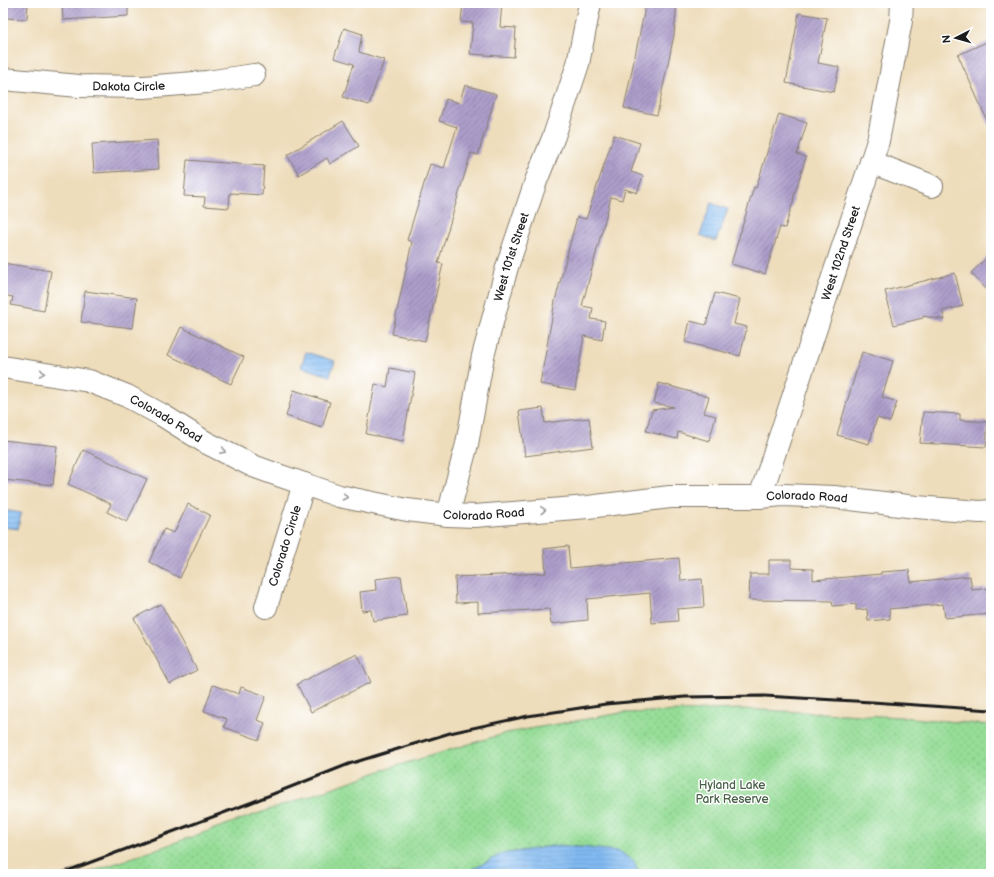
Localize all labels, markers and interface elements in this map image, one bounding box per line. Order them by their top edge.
north arrow [936,18,976,58]
text: N [940,34,953,44]
street label: Dakota Circle [92,78,166,95]
street label: West 102nd Street [819,204,864,302]
street label: West 101st Street [491,210,533,303]
one-way arrow [38,368,45,377]
street label: Colorado Road [127,392,205,446]
one-way arrow [219,446,227,454]
street label: Colorado Road [765,488,849,507]
one-way arrow [341,492,348,500]
street label: Colorado Circle [266,504,305,588]
street label: Colorado Road [442,505,525,524]
one-way arrow [540,506,546,515]
park label: Hyland Lake Park Reserve [695,778,769,807]

